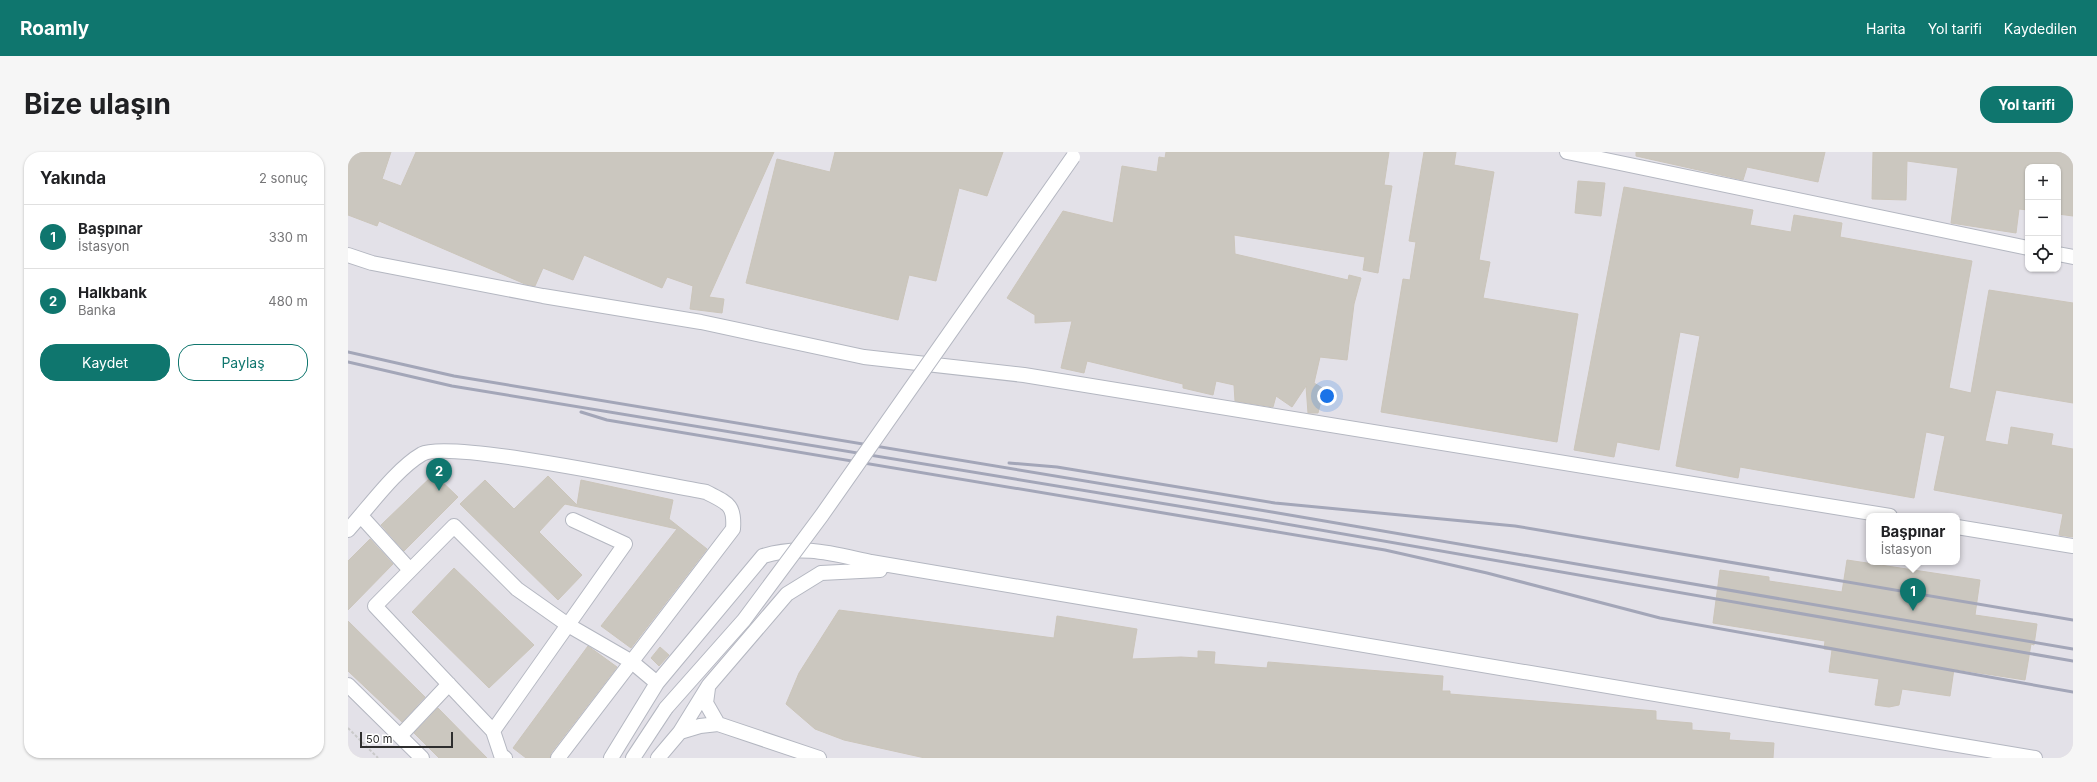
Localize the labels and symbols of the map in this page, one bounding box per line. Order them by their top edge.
your location [1317,386,1337,406]
pin: 2 [426,458,452,491]
pin: 1 [1900,578,1926,611]
scale bar [360,730,453,749]

